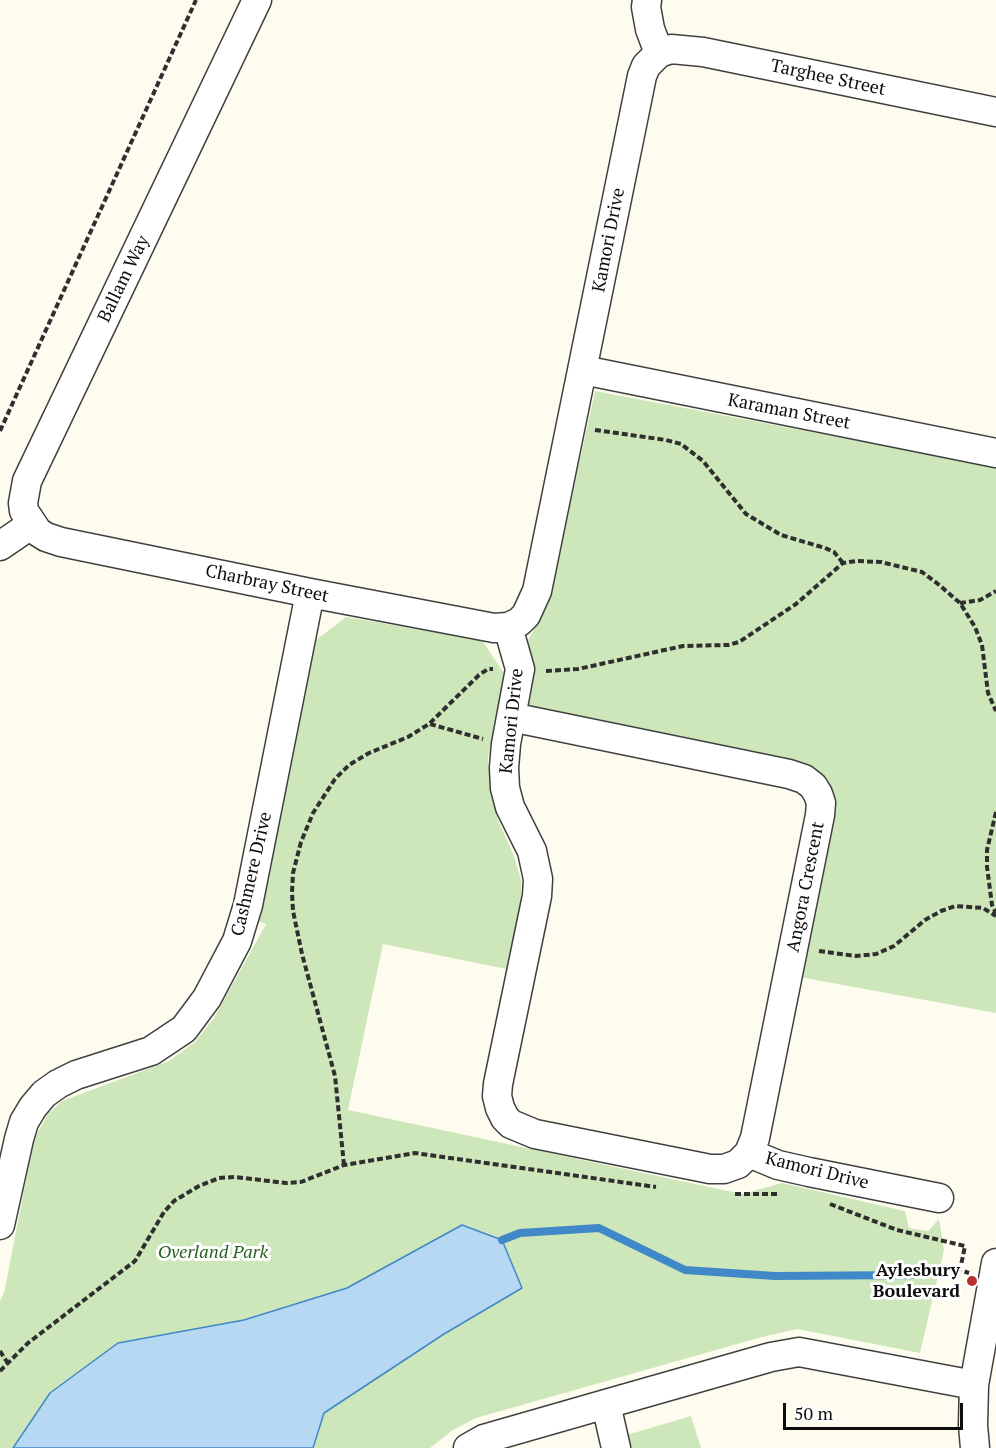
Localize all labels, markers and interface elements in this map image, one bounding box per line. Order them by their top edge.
street label: Targhee Street [768,55,888,101]
street label: Kamori Drive [588,186,630,294]
street label: Ballam Way [94,232,154,326]
street label: Karaman Street [726,390,852,434]
street label: Charbray Street [203,560,331,608]
street label: Kamori Drive [496,667,528,775]
street label: Cashmere Drive [227,810,277,938]
street label: Angora Crescent [783,820,829,954]
street label: Kamori Drive [763,1148,871,1194]
park label: Overland Park [158,1242,268,1264]
place label: Aylesbury Boulevard [873,1260,960,1302]
marker: Aylesbury Boulevard [965,1274,979,1288]
scale bar [786,1391,966,1429]
text: 50 m [794,1401,833,1425]

